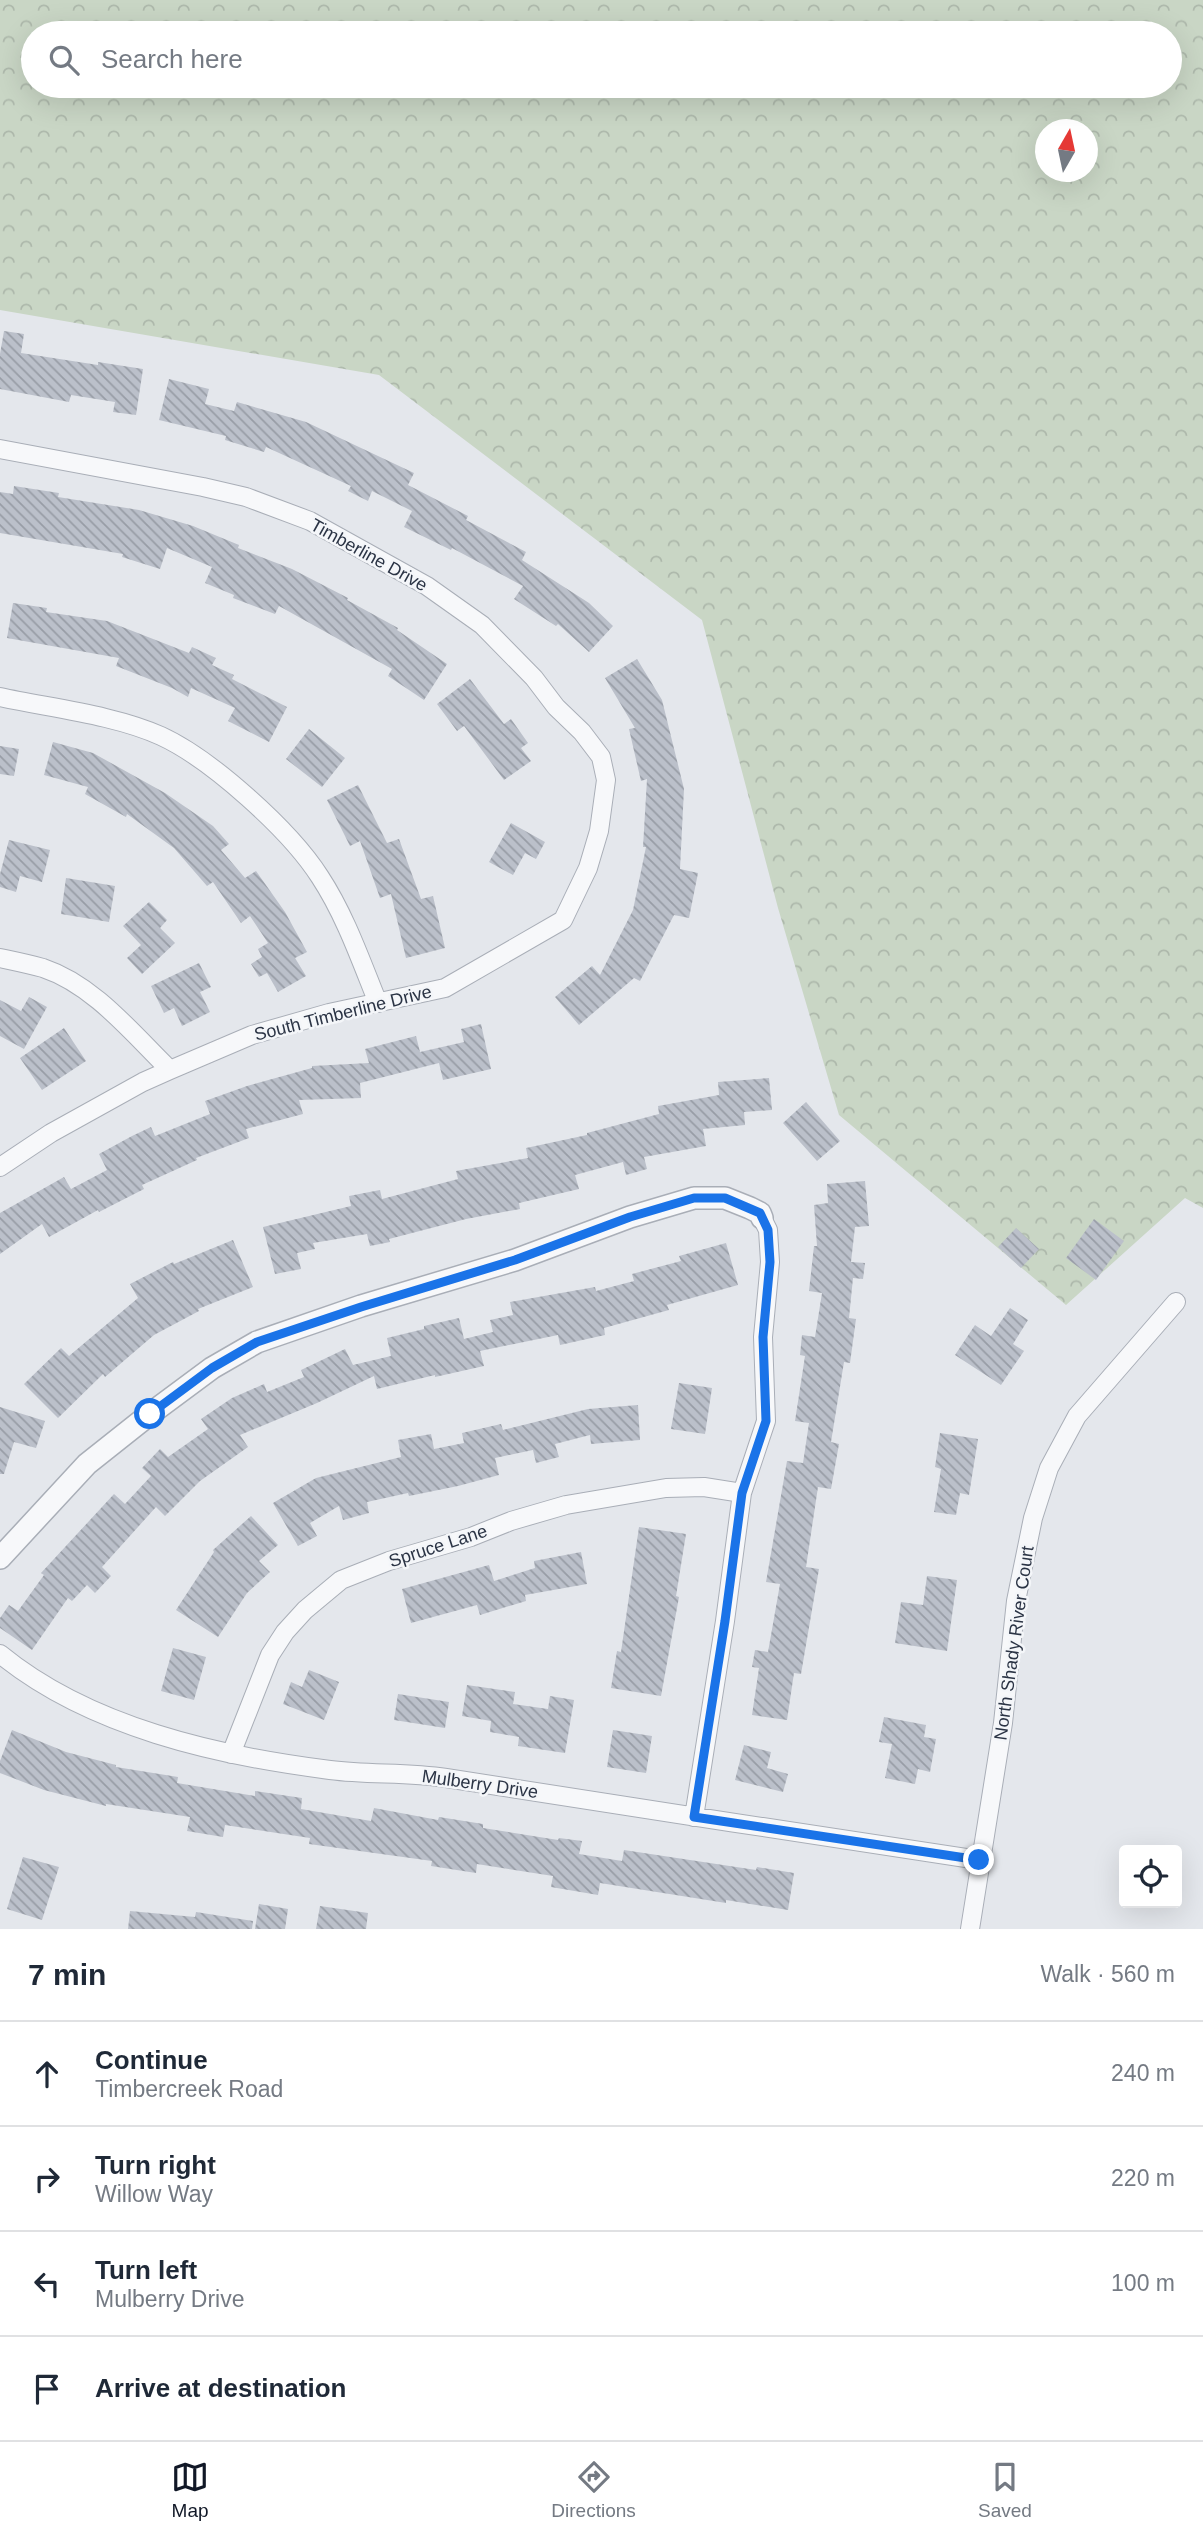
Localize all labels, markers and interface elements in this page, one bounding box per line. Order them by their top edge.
search box [21,21,1182,98]
icon: search [45,41,83,79]
text: Search here [101,44,243,74]
north arrow [1035,119,1098,182]
street label: Timberline Drive [307,515,431,595]
street label: South Timberline Drive [252,981,434,1045]
route start [134,1398,165,1429]
street label: Spruce Lane [386,1521,490,1571]
street label: North Shady River Court [990,1545,1038,1741]
street label: Mulberry Drive [421,1766,539,1802]
route end [963,1844,994,1875]
map controls [1119,1845,1182,1908]
button: locate [1119,1845,1182,1908]
text: 7 min [28,1958,106,1991]
text: Walk · 560 m [1040,1961,1175,1987]
text: Continue [95,2045,208,2075]
icon: ahead [28,2055,66,2093]
text: 240 m [1111,2060,1175,2086]
text: Timbercreek Road [95,2076,283,2102]
text: Turn right [95,2150,216,2180]
icon: right [28,2160,66,2198]
text: 220 m [1111,2165,1175,2191]
text: Willow Way [95,2181,213,2207]
text: Turn left [95,2255,197,2285]
icon: left [28,2265,66,2303]
text: 100 m [1111,2270,1175,2296]
text: Mulberry Drive [95,2286,245,2312]
icon: arrive [28,2370,66,2408]
text: Arrive at destination [95,2373,346,2403]
tab: Map [171,2458,209,2522]
tab: Directions [551,2458,636,2522]
tab: Saved [978,2458,1032,2522]

